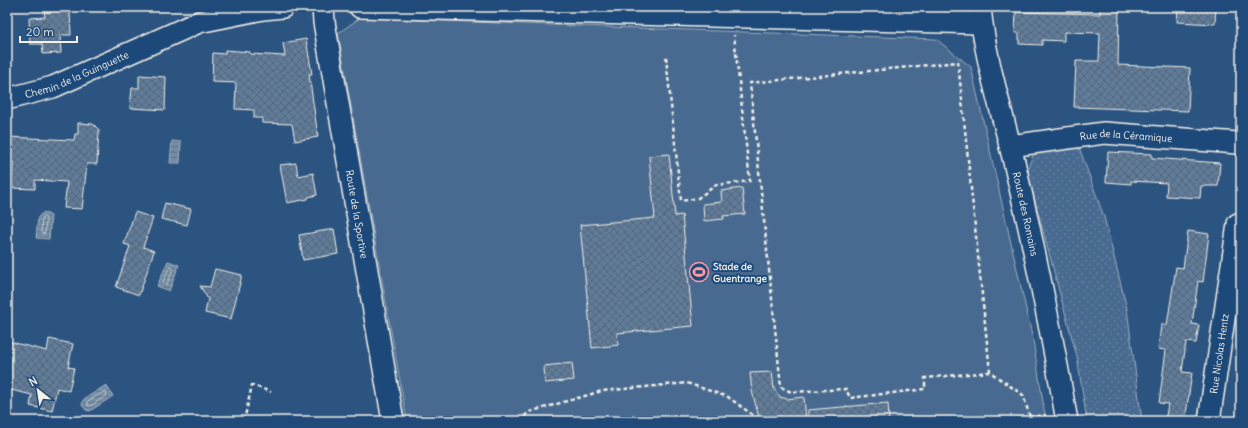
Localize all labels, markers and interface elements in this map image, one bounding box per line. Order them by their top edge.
scale bar [20,18,77,44]
text: 20 m [26,24,54,39]
street label: Chemin de la Guinguette [23,48,130,101]
street label: Rue de la Céramique [1079,126,1173,145]
street label: Route de la Sportive [343,169,371,259]
street label: Route des Romains [1010,170,1042,258]
place label: Stade de Guentrange [713,260,768,285]
sports icon: Stade de Guentrange [688,261,710,283]
street label: Rue Nicolas Hentz [1207,313,1231,395]
north arrow [18,370,58,410]
text: N [26,373,40,389]

